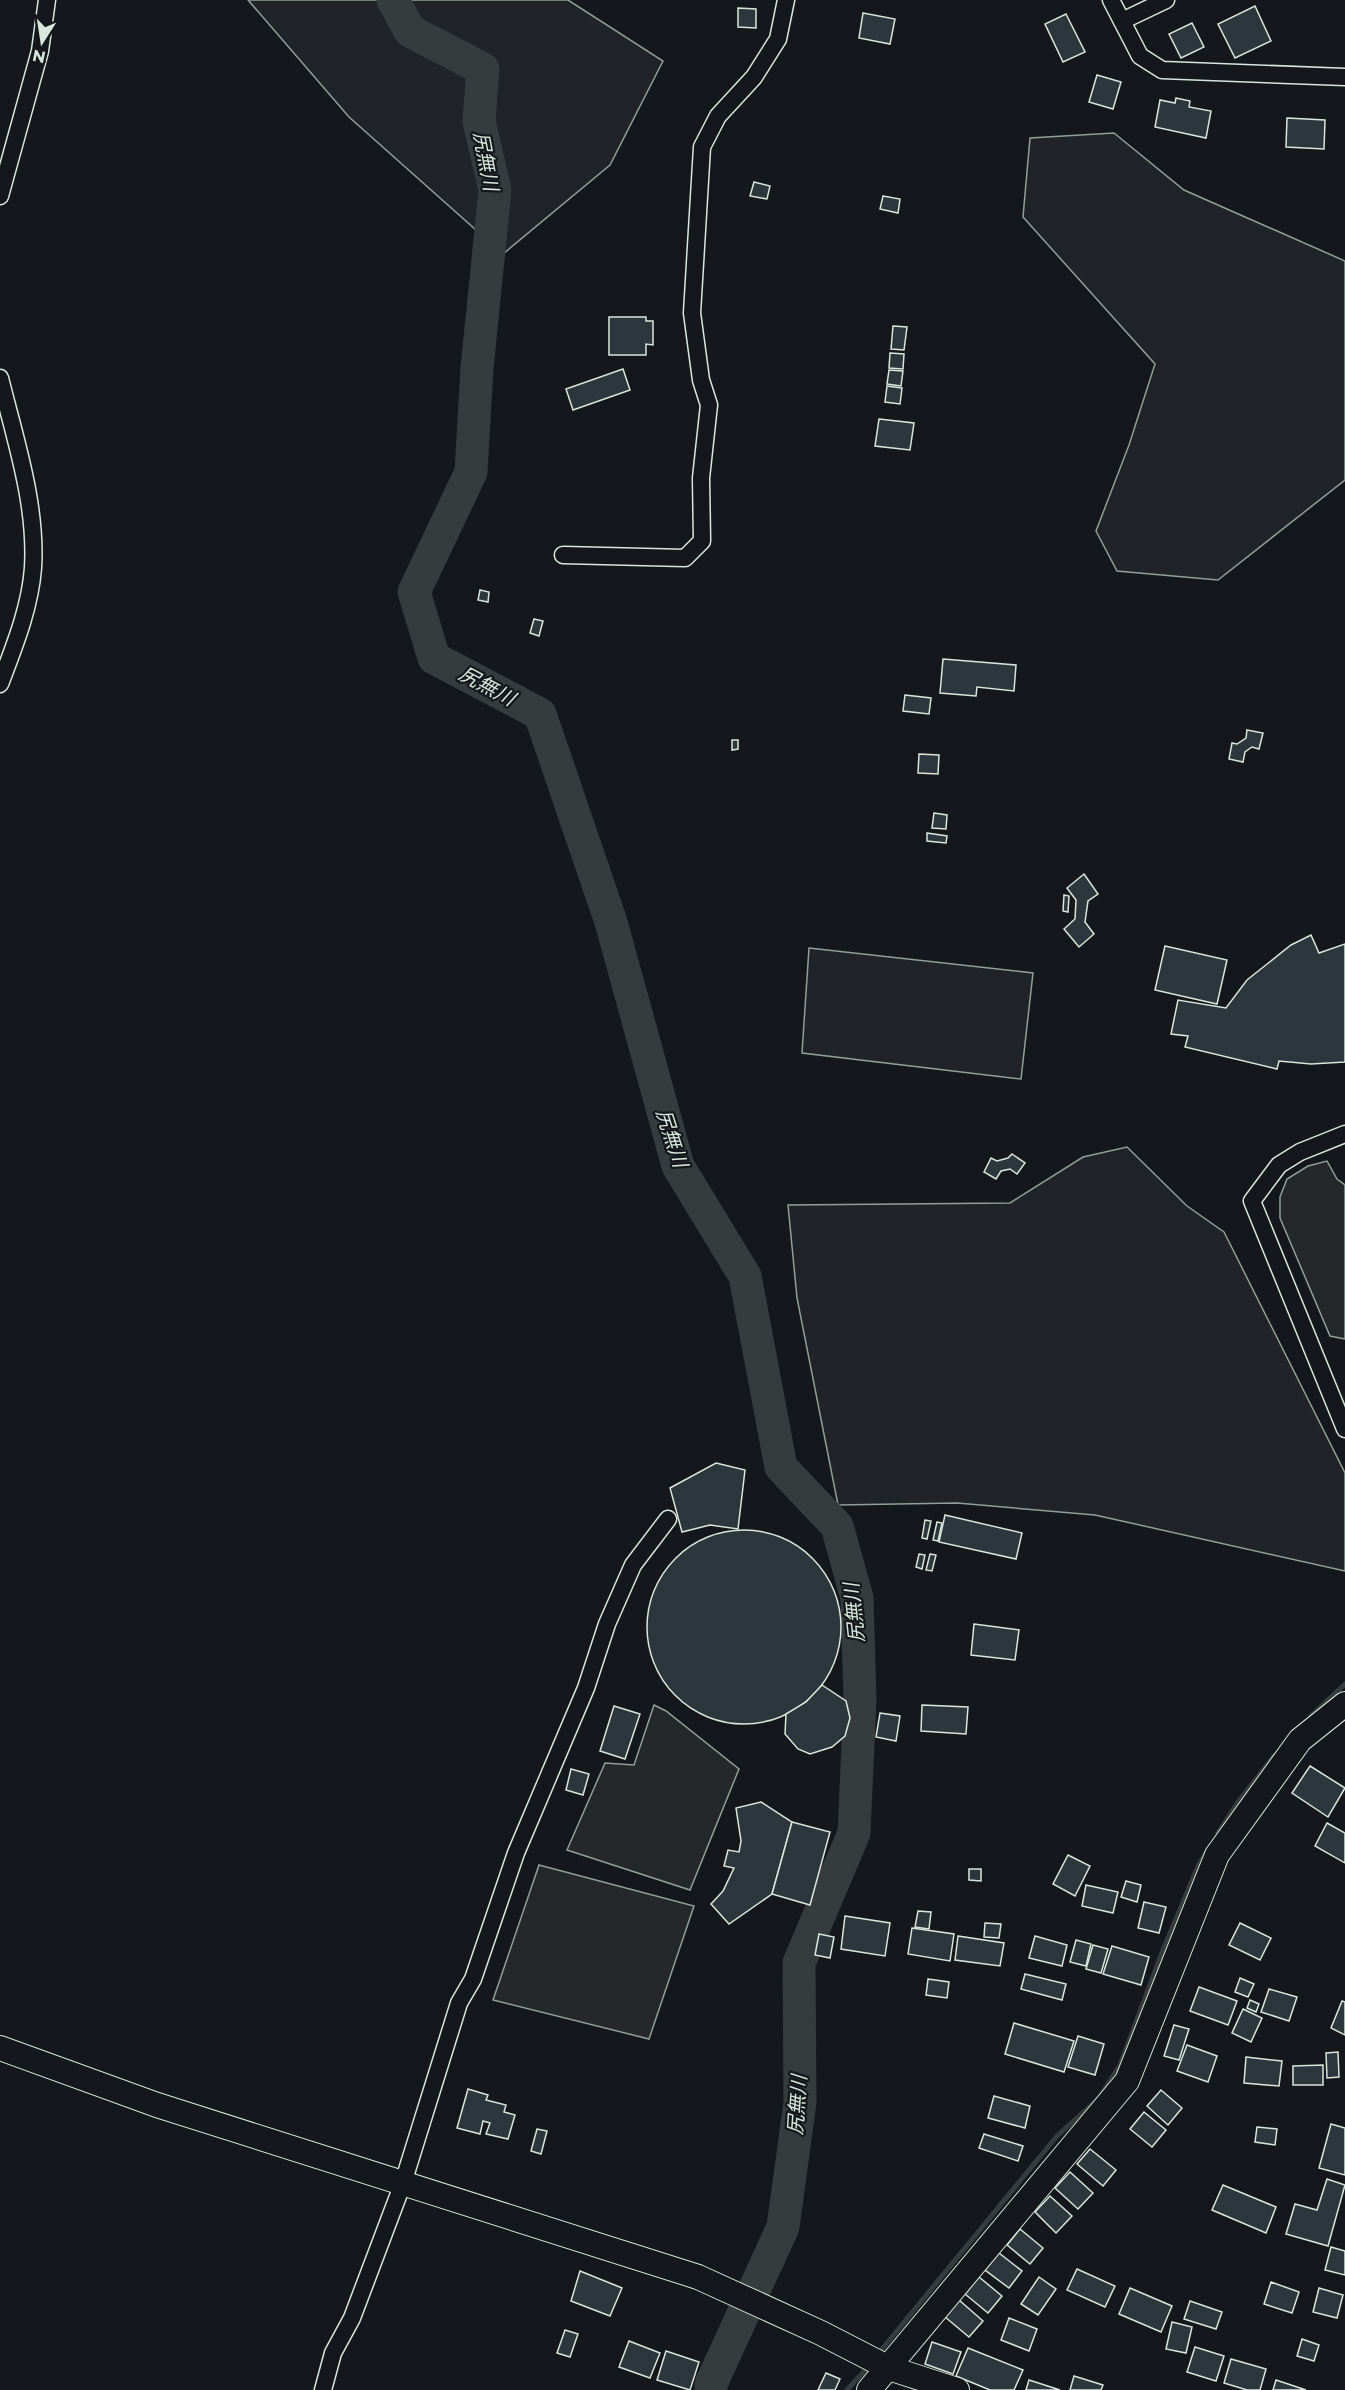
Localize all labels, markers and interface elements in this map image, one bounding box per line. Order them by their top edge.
north arrow [12,12,72,72]
text: N [31,46,47,67]
water label: 尻無川 [468,129,504,195]
water label: 尻無川 [455,661,521,712]
water label: 尻無川 [651,1106,693,1172]
water label: 尻無川 [839,1580,869,1644]
water label: 尻無川 [783,2072,811,2136]

